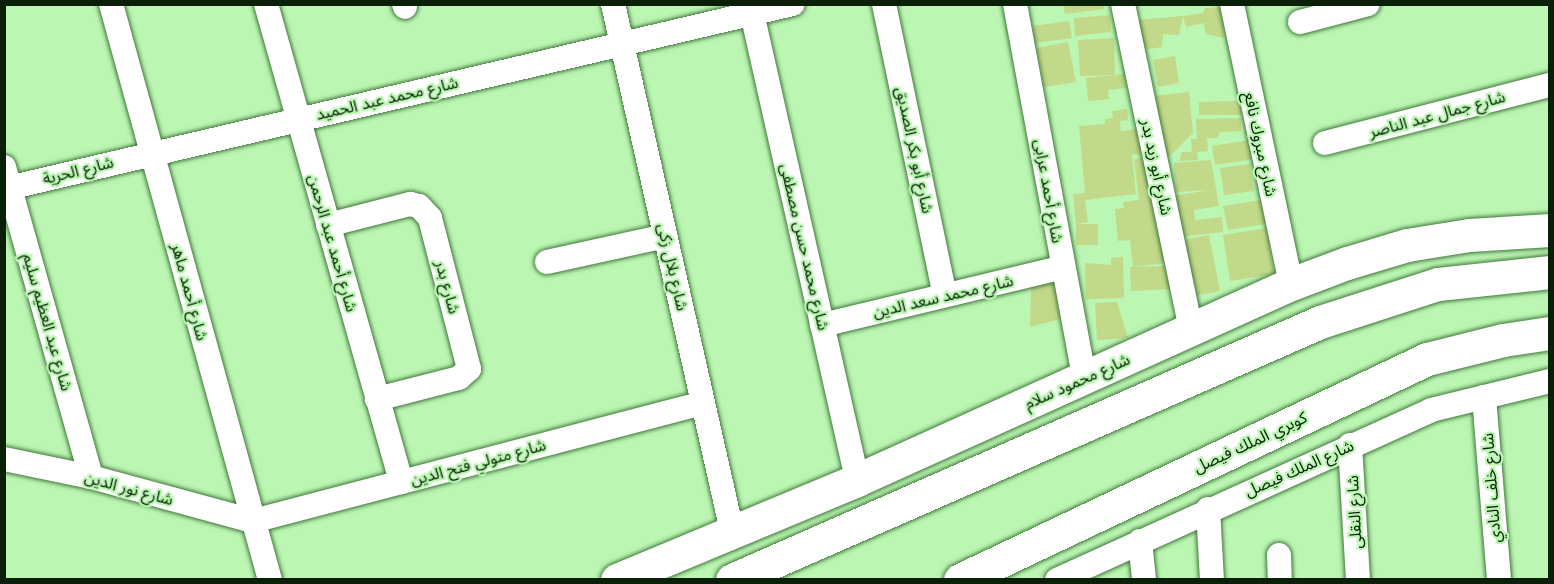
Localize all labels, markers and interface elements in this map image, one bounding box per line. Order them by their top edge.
street label: شارع محمد عبد الحميد [314,72,460,124]
street label: شارع أبو بكر الصديق [892,85,938,215]
street label: شارع جمال عبد الناصر [1367,87,1507,141]
street label: شارع مبروك نافع [1241,90,1281,198]
street label: شارع أبو زيد بدر [1137,117,1177,217]
street label: شارع أحمد عرابى [1030,138,1068,244]
street label: شارع الحرية [41,152,115,188]
street label: شارع محمد حسن مصطفى [776,162,834,332]
street label: شارع أحمد عبد الرحمن [304,172,362,314]
street label: شارع بلال زكى [654,221,692,313]
street label: شارع أحمد ماهر [168,241,212,343]
street label: شارع عبد العظيم سليم [19,251,77,393]
street label: شارع بدر [432,258,464,316]
street label: شارع محمد سعد الدين [871,270,1015,322]
street label: شارع محمود سلام [1021,349,1133,413]
street label: كوبري الملك فيصل [1190,407,1310,477]
street label: شارع خلف النادي [1478,432,1504,544]
street label: شارع متولي فتح الدين [408,435,548,489]
street label: شارع الملك فيصل [1242,435,1356,501]
street label: شارع نور الدين [83,467,175,509]
street label: شارع النقلى [1342,475,1366,549]

